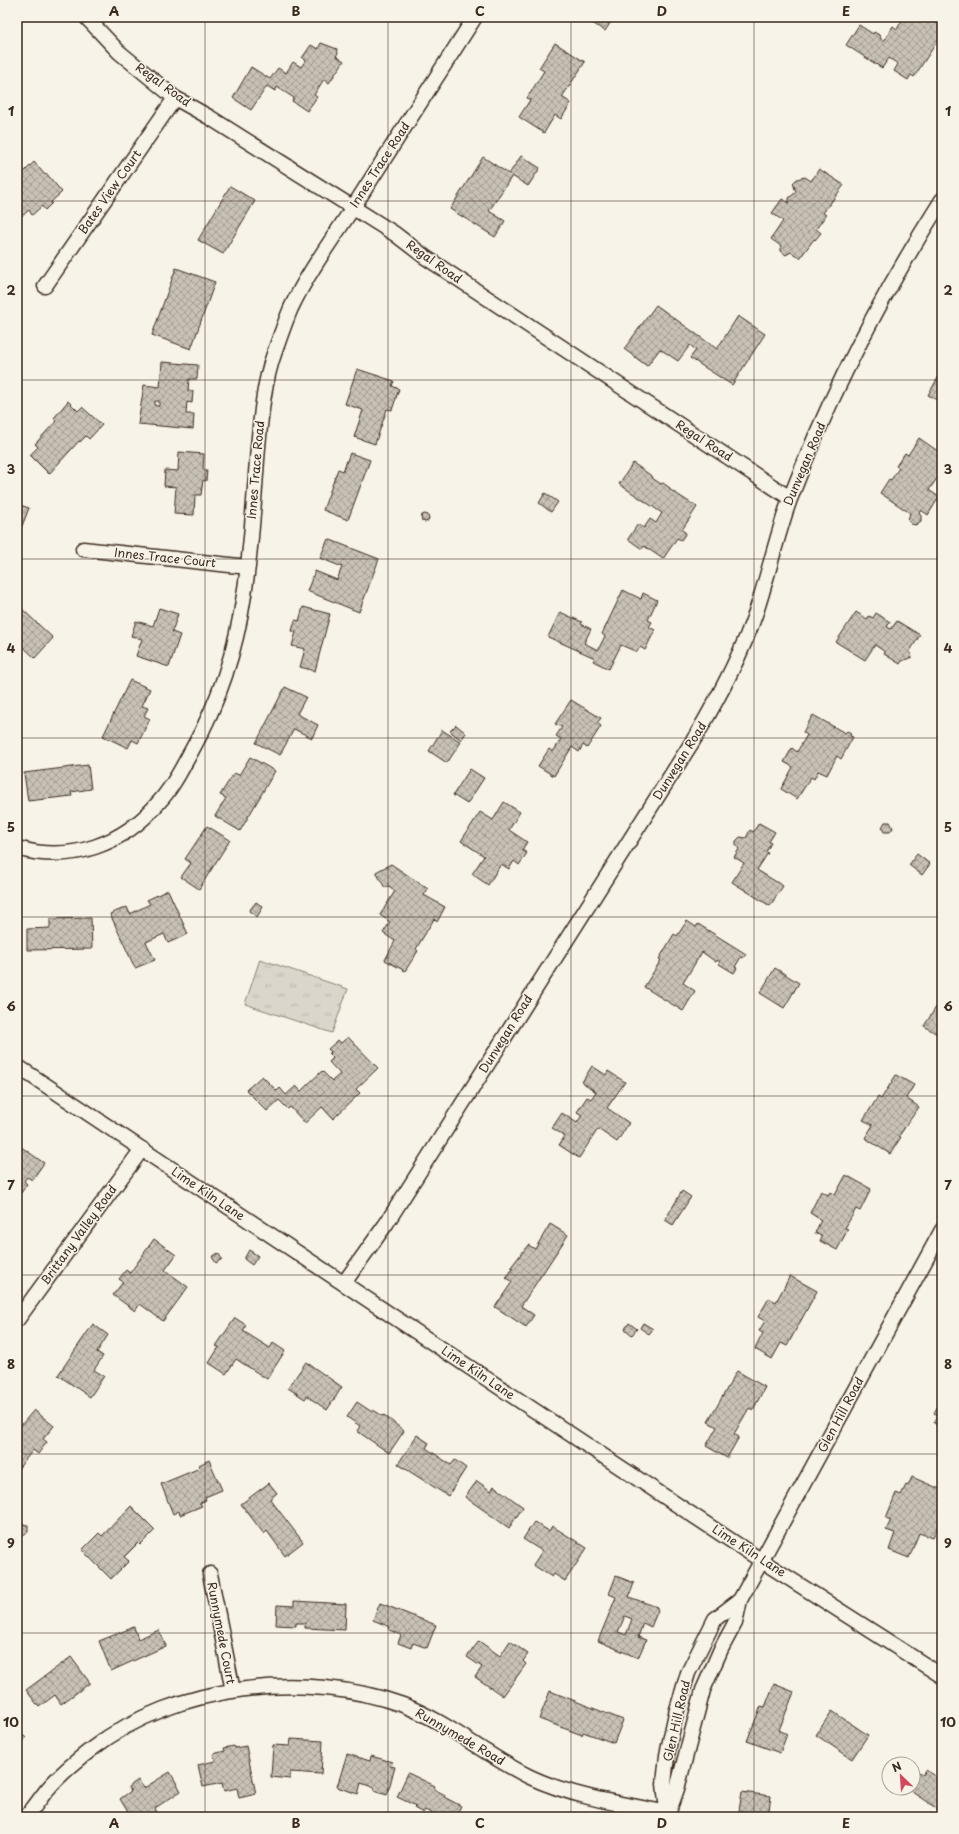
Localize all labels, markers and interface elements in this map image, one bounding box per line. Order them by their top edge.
text: A [109,1,119,20]
text: B [292,1,301,20]
text: C [475,1,485,20]
text: D [657,1,667,20]
text: E [842,1,850,20]
street label: Regal Road [132,58,195,110]
text: 1 [8,101,14,120]
text: 1 [945,101,951,120]
street label: Innes Trace Road [345,118,414,211]
street label: Bates View Court [73,146,145,237]
street label: Regal Road [403,235,466,287]
text: 2 [6,280,16,299]
text: 2 [943,280,953,299]
street label: Regal Road [673,415,736,465]
street label: Dunvegan Road [778,419,830,508]
street label: Innes Trace Road [242,420,268,520]
text: 3 [7,459,16,478]
text: 3 [944,459,953,478]
street label: Innes Trace Court [113,543,217,571]
text: 4 [7,638,16,657]
text: 4 [944,638,953,657]
street label: Dunvegan Road [648,718,710,803]
text: 5 [7,817,15,836]
text: 5 [944,817,952,836]
street label: Dunvegan Road [474,991,536,1076]
text: 6 [6,996,16,1015]
text: 6 [943,996,953,1015]
street label: Lime Kiln Lane [168,1162,249,1225]
text: 7 [7,1175,15,1194]
text: 7 [944,1175,952,1194]
street label: Brittany Valley Road [36,1181,121,1288]
street label: Lime Kiln Lane [438,1341,519,1404]
text: 8 [7,1354,15,1373]
text: 8 [944,1354,952,1373]
street label: Glen Hill Road [813,1374,868,1455]
street label: Lime Kiln Lane [709,1519,790,1581]
text: 9 [7,1533,15,1552]
text: 9 [944,1533,952,1552]
street label: Runnymede Court [203,1580,241,1686]
street label: Glen Hill Road [658,1678,694,1763]
street label: Runnymede Road [412,1703,509,1769]
text: 10 [3,1712,19,1731]
text: 10 [940,1712,956,1731]
north arrow [881,1756,921,1796]
text: N [889,1757,904,1776]
text: A [109,1813,119,1832]
text: B [292,1813,301,1832]
text: C [475,1813,485,1832]
text: D [657,1813,667,1832]
text: E [842,1813,850,1832]

